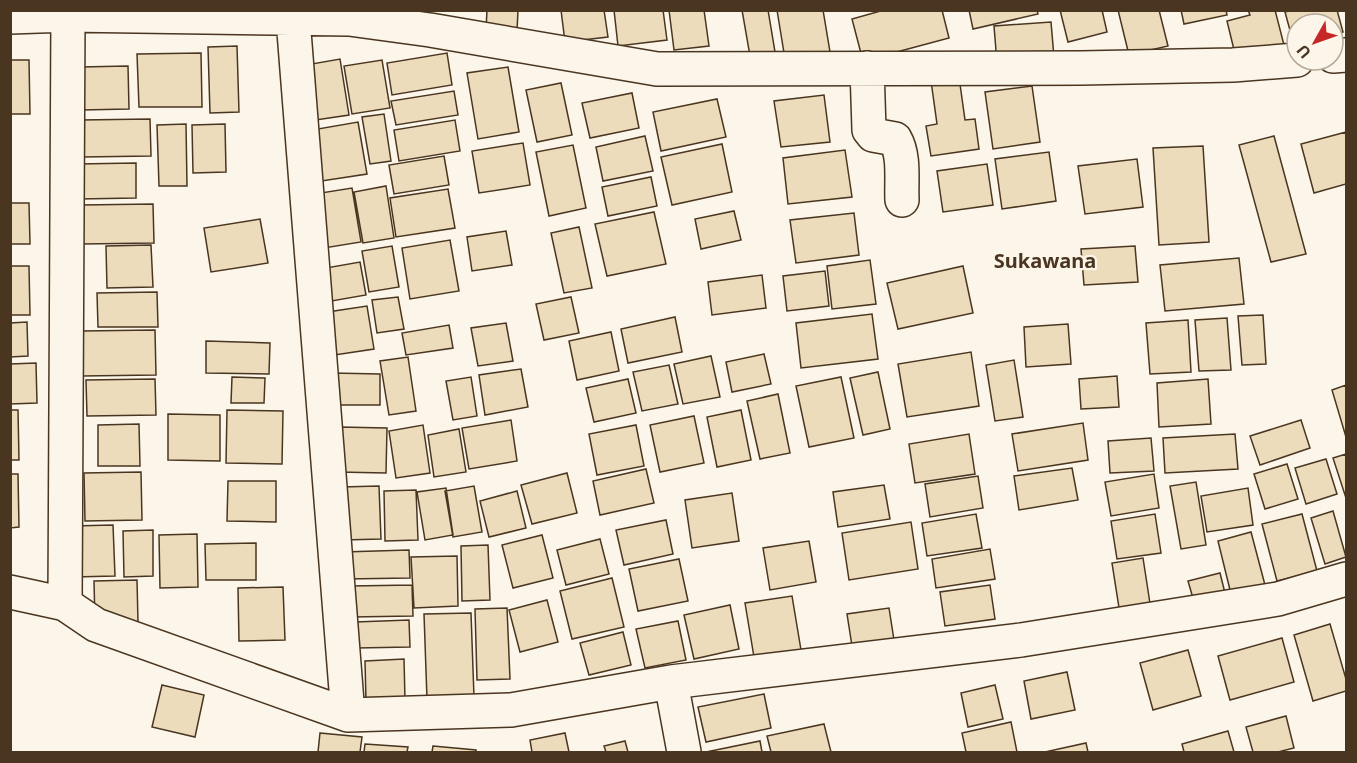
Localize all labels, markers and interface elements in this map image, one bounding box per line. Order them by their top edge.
north arrow [1285,12,1345,72]
text: U [1291,40,1316,63]
district label: Sukawana [994,247,1096,274]

